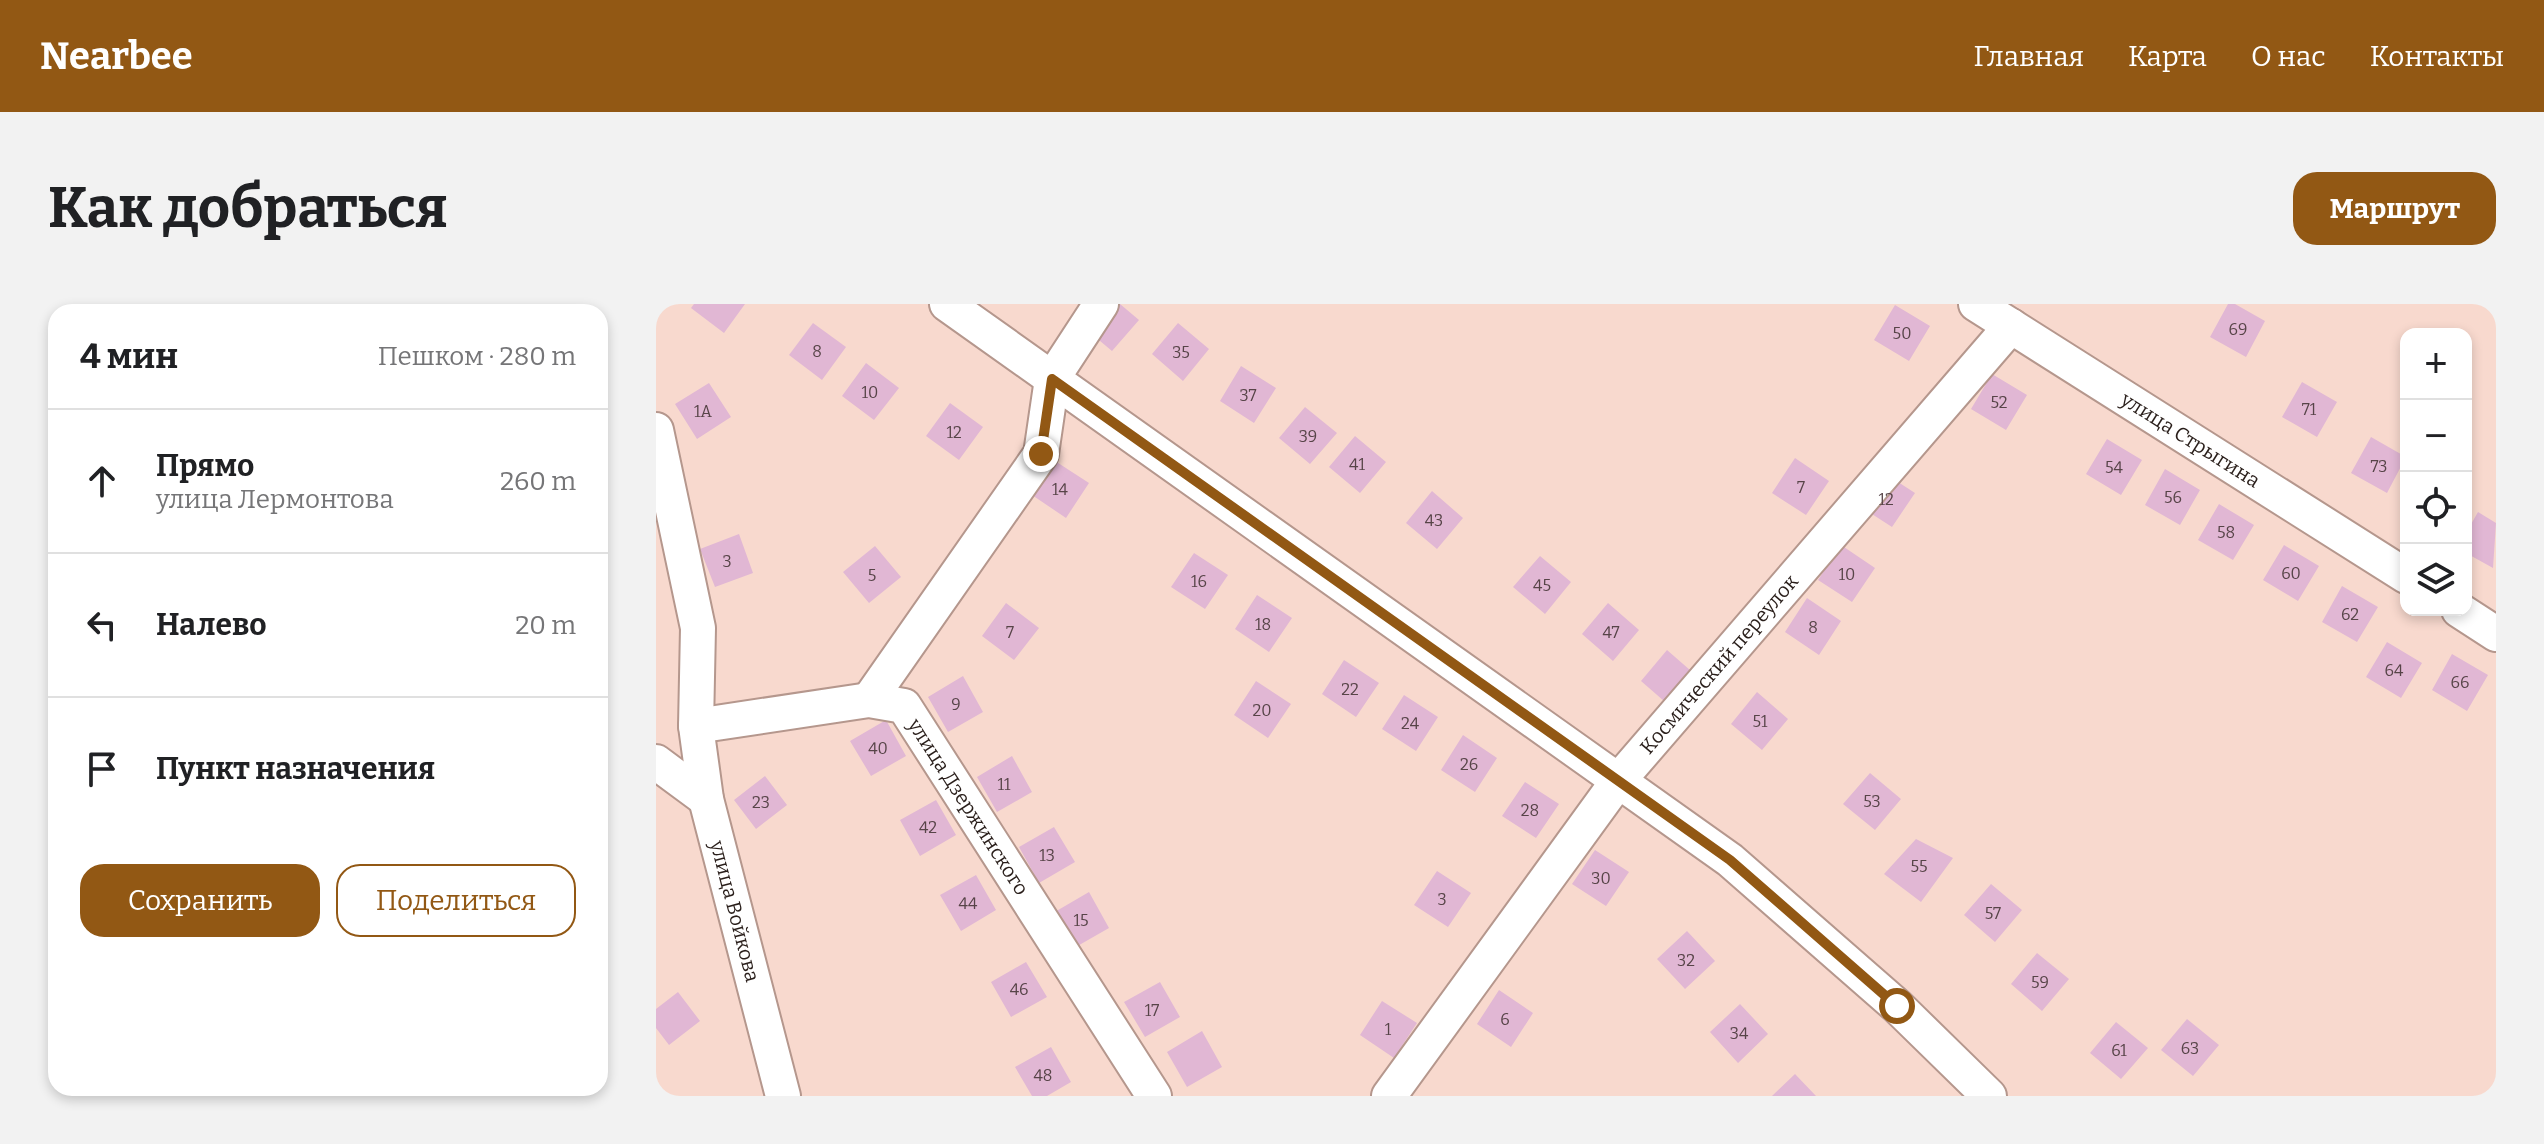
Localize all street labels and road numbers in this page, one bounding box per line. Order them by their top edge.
street label: улица Стрыгина [2116,386,2265,493]
street label: Космический переулок [1635,569,1803,759]
street label: улица Дзержинского [903,713,1034,899]
street label: улица Войкова [705,837,765,985]

